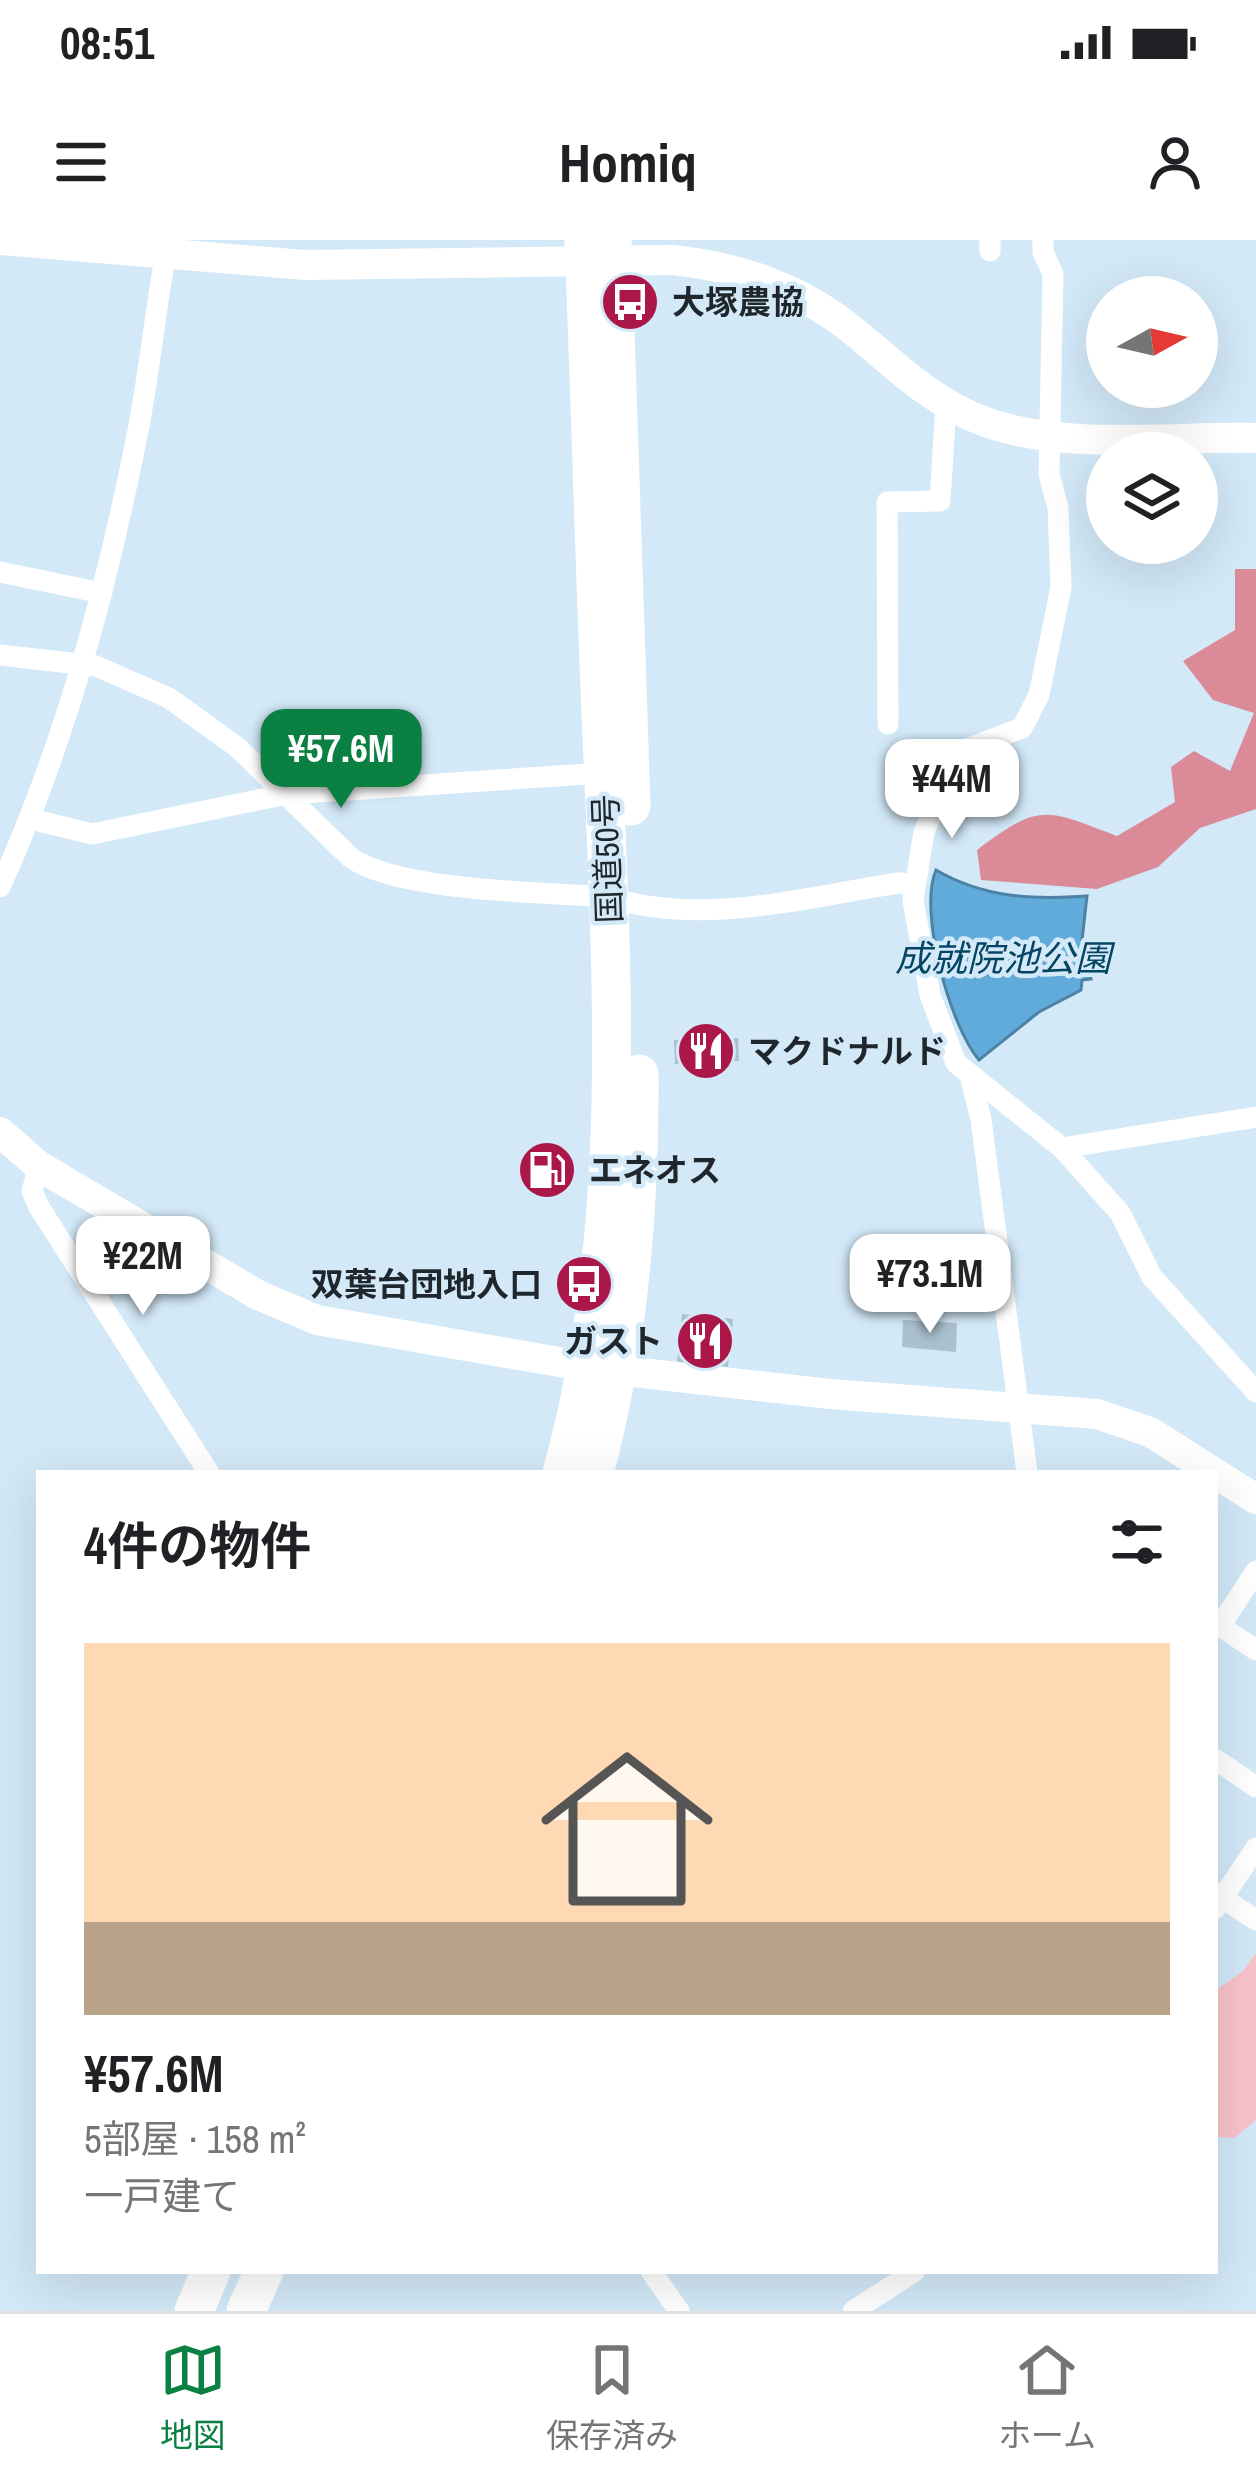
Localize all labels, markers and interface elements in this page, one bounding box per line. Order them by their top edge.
text: 08:51 [60,12,154,73]
text: Homiq [559,126,697,199]
icon: menu [48,129,114,195]
icon: person [1142,129,1208,195]
bus stop icon: 大塚農協 [599,271,661,333]
north arrow [1086,276,1218,408]
map controls [1086,276,1218,564]
place label: 大塚農協 [672,280,804,324]
button: layers [1086,432,1218,564]
pin: ¥57.6M [243,709,439,811]
text: ¥57.6M [288,722,394,774]
pin: ¥44M [881,739,1023,841]
text: ¥44M [912,752,992,804]
street label: 国道50号 [583,794,631,924]
water label: 成就院池公園 [895,934,1116,982]
restaurant icon: マクドナルド [675,1020,737,1082]
place label: マクドナルド [748,1029,946,1073]
fuel station icon: エネオス [516,1139,578,1201]
place label: エネオス [589,1148,721,1192]
pin: ¥22M [72,1216,214,1318]
text: ¥22M [103,1229,183,1281]
pin: ¥73.1M [832,1234,1028,1336]
text: ¥73.1M [877,1247,983,1299]
bus stop icon: 双葉台団地入口 [553,1253,615,1315]
place label: 双葉台団地入口 [311,1262,542,1306]
restaurant icon: ガスト [674,1310,736,1372]
place label: ガスト [564,1319,663,1363]
icon: filters [1104,1509,1170,1575]
text: 4件の物件 [84,1511,311,1580]
icon: home [519,1721,735,1937]
text: ¥57.6M [84,2039,224,2108]
text: 5部屋 · 158 m² [84,2113,306,2165]
text: 一戸建て [84,2170,240,2222]
tab: 地図 [160,2337,226,2457]
tab: 保存済み [546,2337,678,2457]
tab: ホーム [998,2337,1096,2457]

